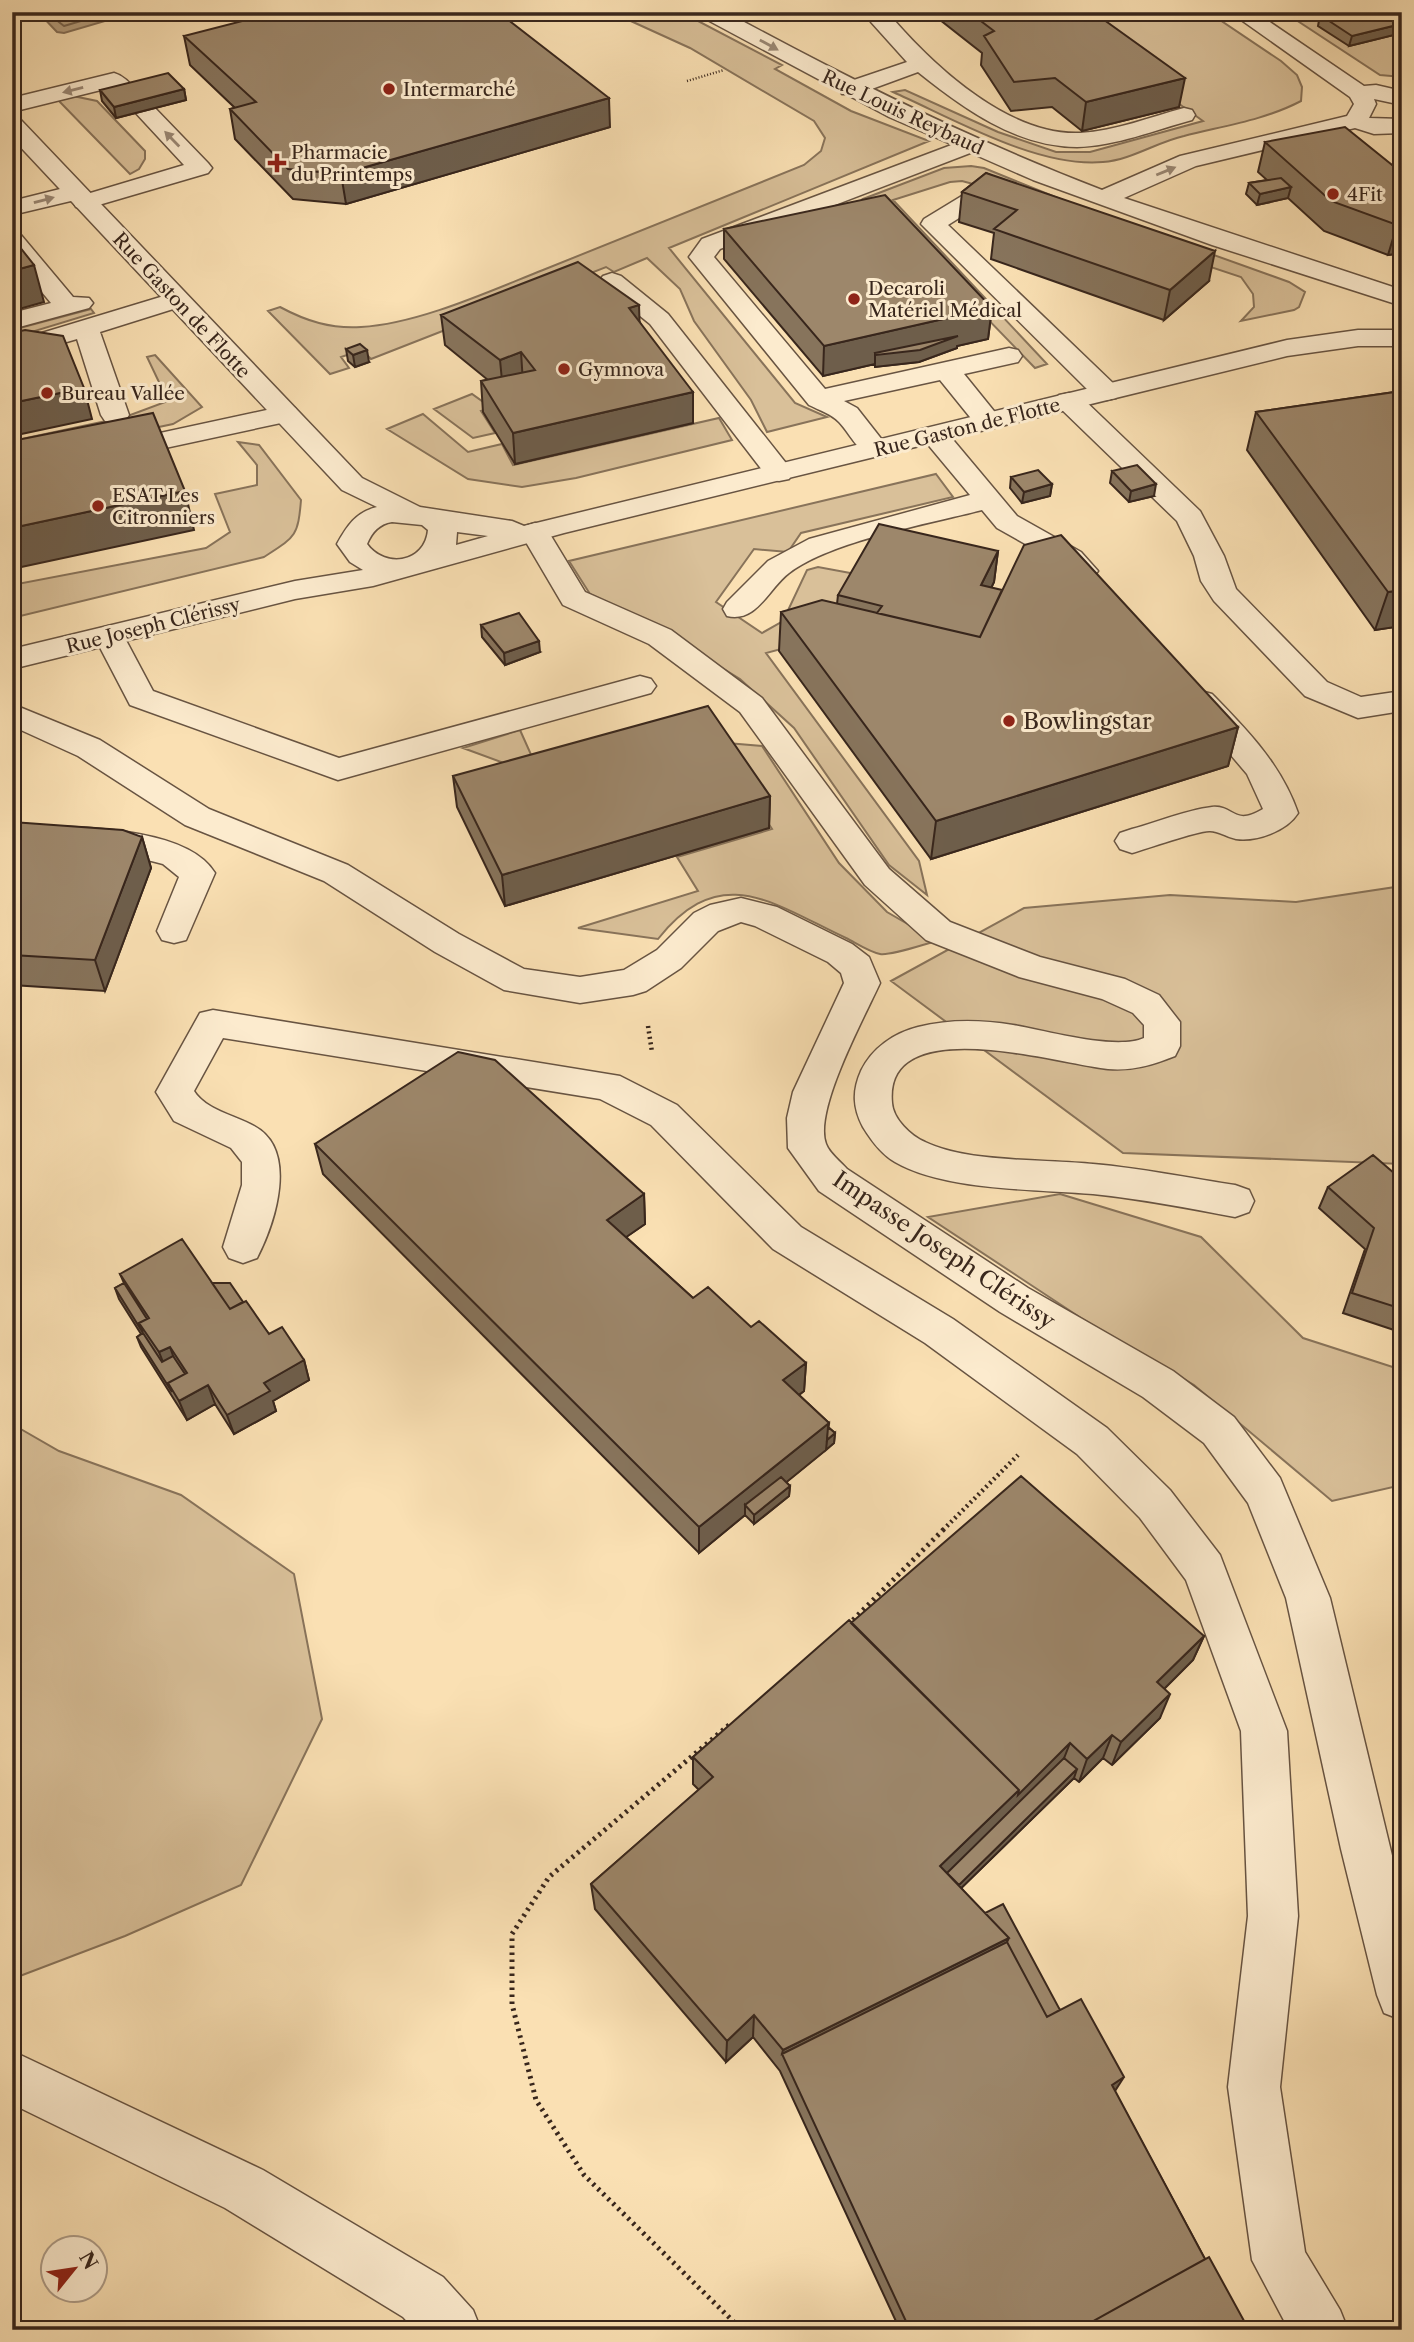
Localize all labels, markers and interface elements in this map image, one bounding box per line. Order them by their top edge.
one-way arrow [760,39,779,51]
street label: Rue Louis Reybaud [818,65,988,160]
place label: Intermarché [403,78,515,101]
marker: Intermarché [381,81,397,97]
one-way arrow [62,85,84,96]
one-way arrow [164,131,180,148]
place label: Pharmacie du Printemps [291,141,413,186]
marker: Pharmacie du Printemps [269,155,285,171]
one-way arrow [1155,165,1176,176]
place label: 4Fit [1347,183,1383,206]
marker: 4Fit [1325,186,1341,202]
one-way arrow [33,194,55,205]
street label: Rue Gaston de Flotte [108,228,255,383]
place label: Decaroli Matériel Médical [868,277,1022,322]
marker: Decaroli Matériel Médical [846,291,862,307]
place label: Gymnova [578,358,664,381]
marker: Gymnova [556,361,572,377]
place label: Bureau Vallée [61,382,185,405]
marker: Bureau Vallée [39,385,55,401]
street label: Rue Gaston de Flotte [872,393,1063,462]
place label: ESAT Les Citronniers [112,484,215,529]
marker: ESAT Les Citronniers [90,498,106,514]
street label: Rue Joseph Clérissy [64,593,243,658]
place label: Bowlingstar [1023,707,1152,735]
marker: Bowlingstar [1001,713,1017,729]
street label: Impasse Joseph Clérissy [828,1165,1061,1335]
north arrow [38,2234,108,2304]
text: N [74,2248,102,2274]

